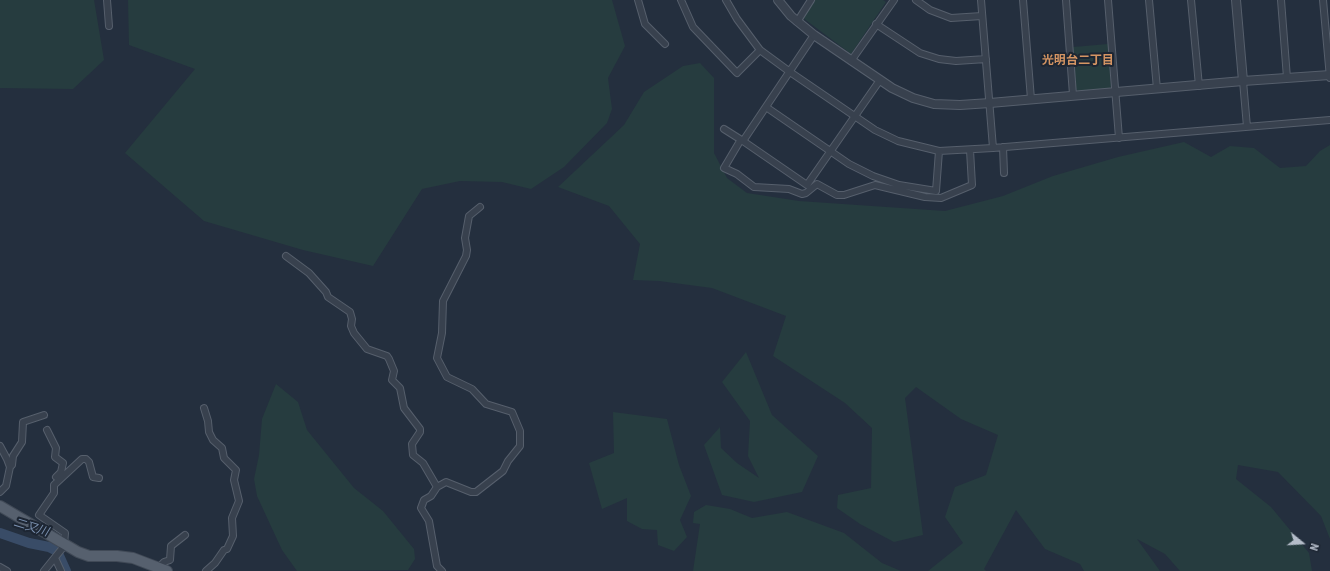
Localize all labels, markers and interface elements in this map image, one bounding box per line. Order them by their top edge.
district label: 光明台二丁目 [1042,54,1114,68]
water label: 二又川 [12,516,50,540]
north arrow [1282,523,1322,563]
text: N [1307,542,1321,552]

